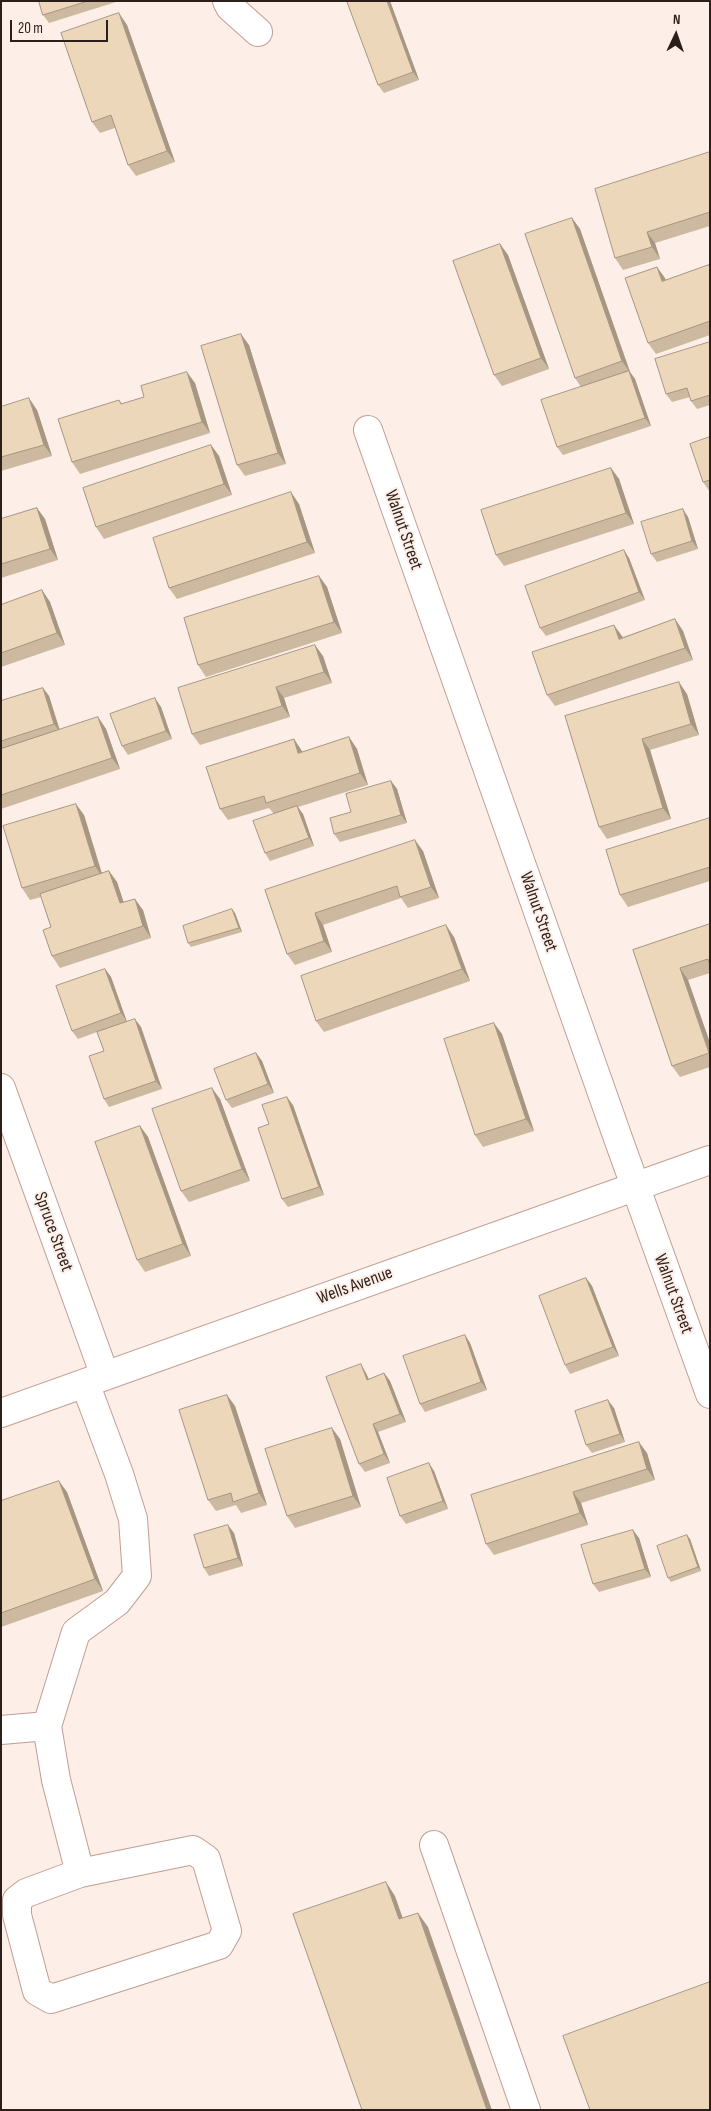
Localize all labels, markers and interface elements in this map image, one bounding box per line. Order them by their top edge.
scale bar [12,10,110,42]
north arrow [651,10,701,60]
text: N [673,11,681,28]
text: 20 m [18,19,43,38]
street label: Walnut Street [379,487,427,573]
street label: Walnut Street [514,869,562,955]
street label: Spruce Street [29,1189,77,1275]
street label: Walnut Street [649,1251,697,1337]
street label: Wells Avenue [314,1262,396,1310]

